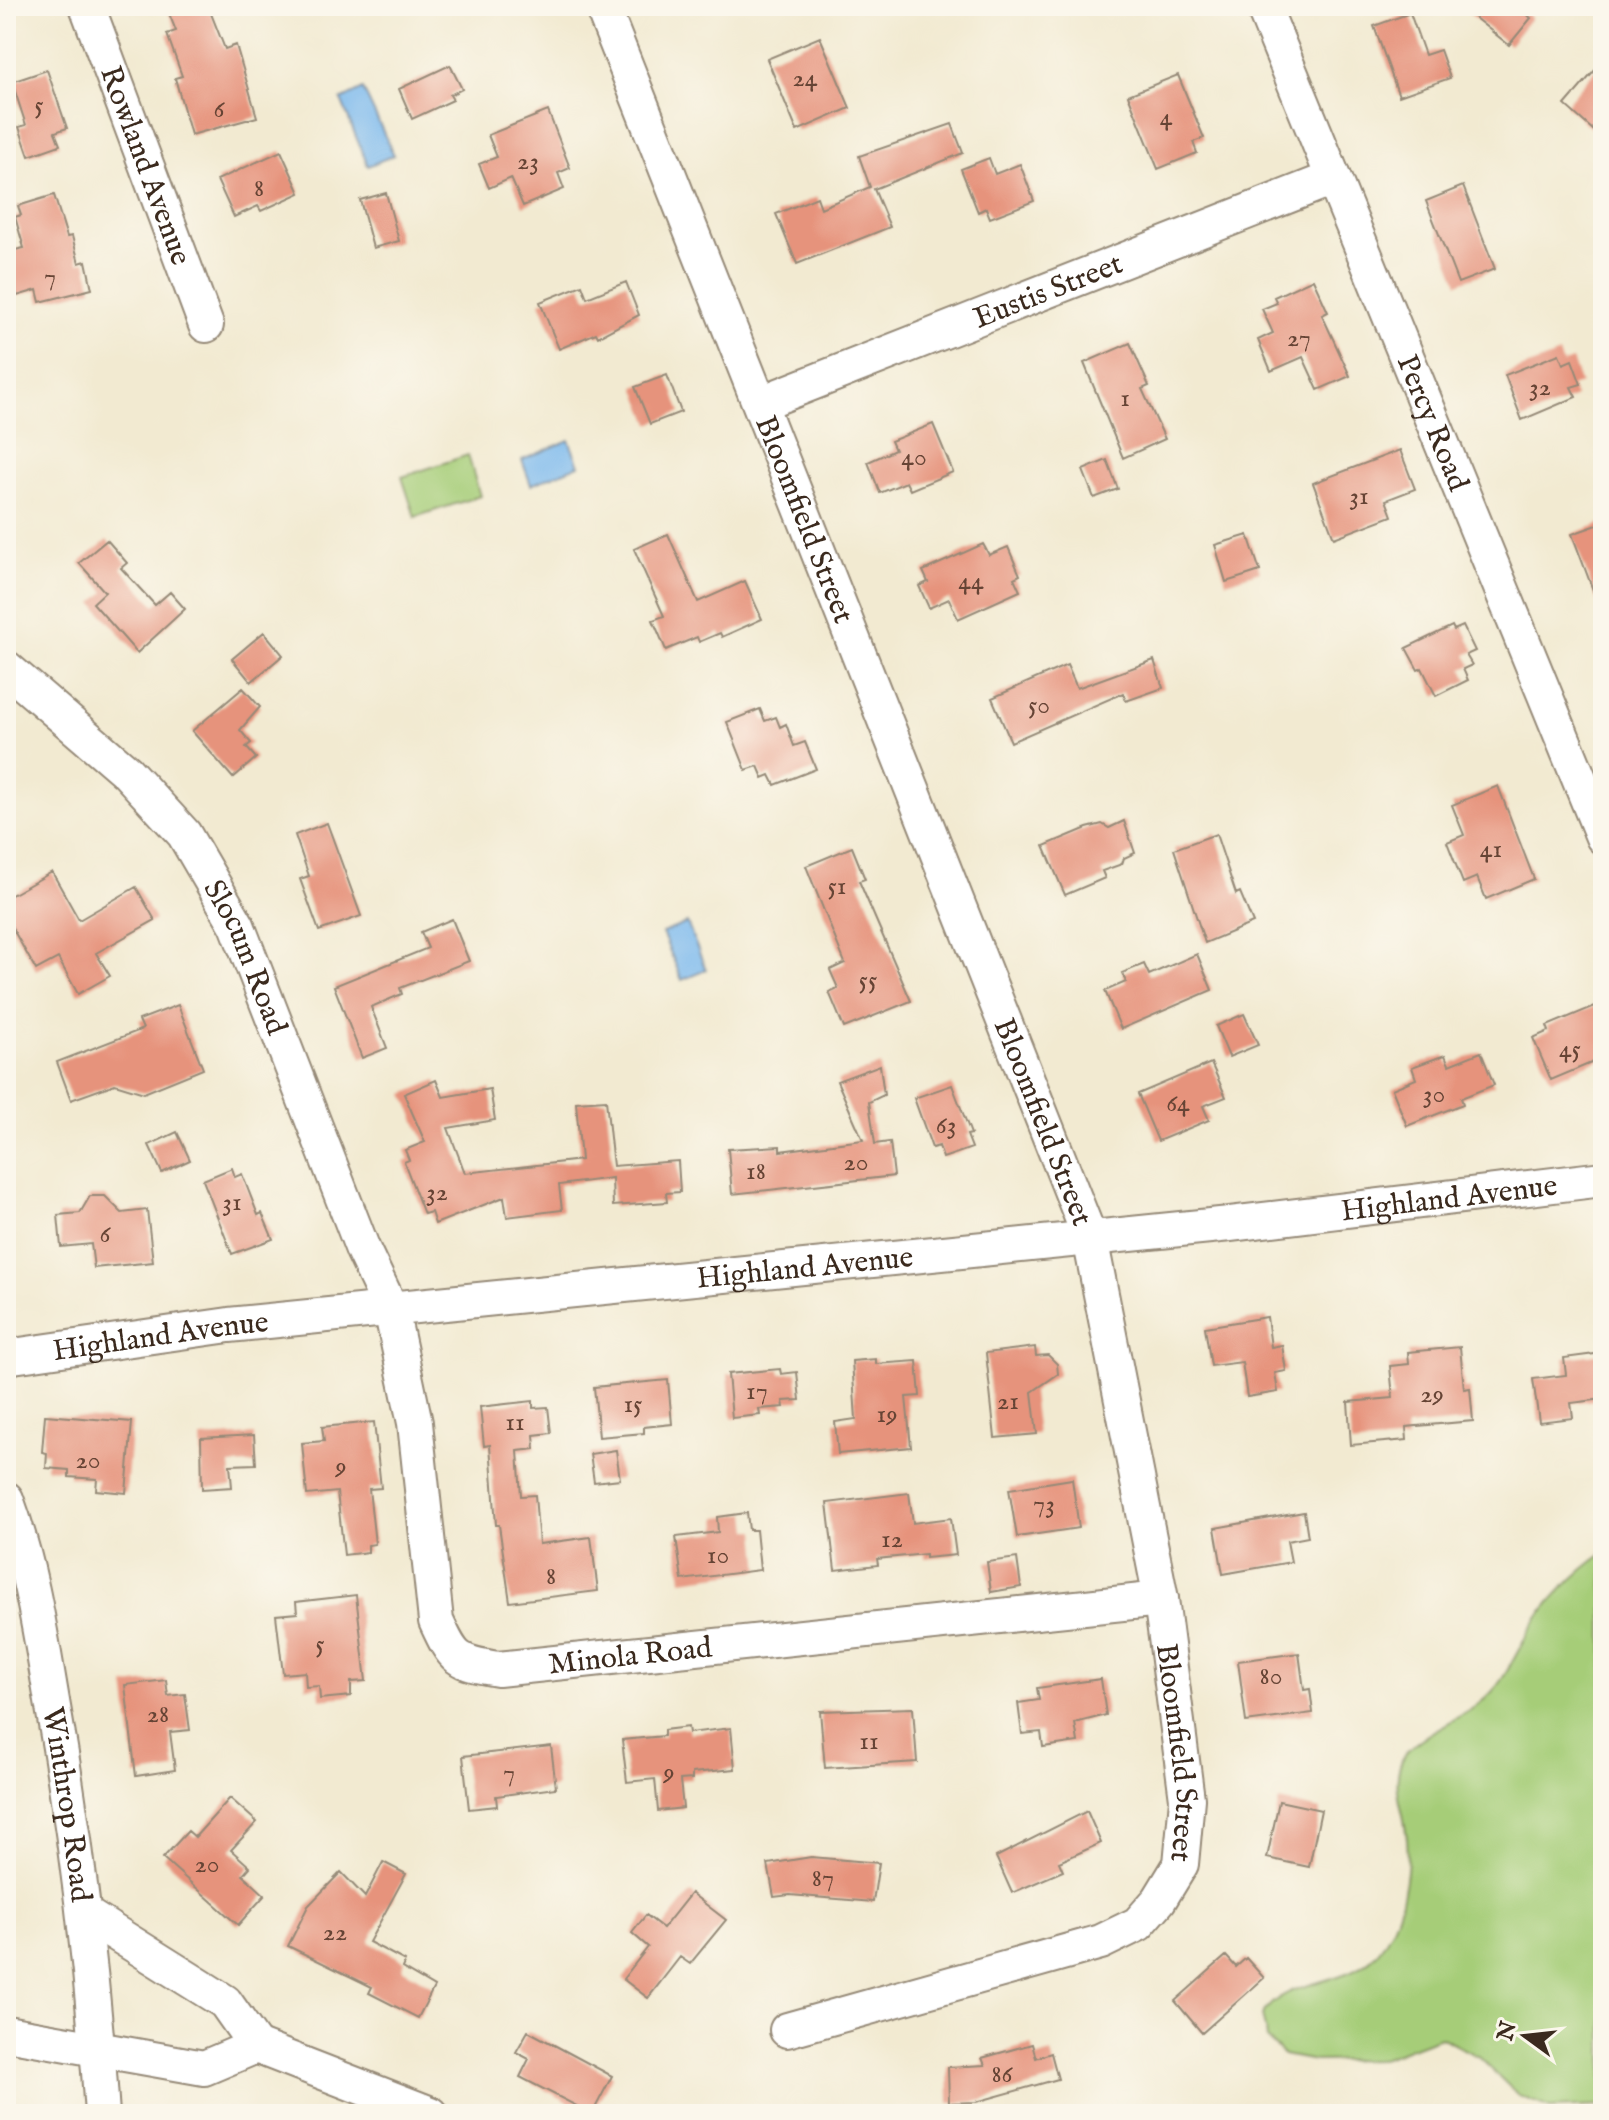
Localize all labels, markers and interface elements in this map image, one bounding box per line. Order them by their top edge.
street label: Rowland Avenue [90,61,199,271]
house number: 24 [793,62,818,95]
house number: 5 [34,89,44,122]
house number: 6 [214,93,226,126]
house number: 4 [1160,101,1173,134]
house number: 23 [517,145,539,178]
house number: 8 [254,172,264,205]
street label: Eustis Street [968,246,1128,339]
house number: 7 [44,261,56,294]
house number: 27 [1287,322,1311,355]
street label: Percy Road [1387,350,1477,498]
house number: 32 [1529,371,1551,404]
house number: 1 [1120,382,1130,415]
street label: Bloomfield Street [745,411,862,629]
house number: 40 [901,441,927,474]
house number: 31 [1349,480,1369,513]
house number: 44 [958,565,984,598]
house number: 50 [1028,689,1050,722]
house number: 41 [1480,833,1502,866]
house number: 51 [827,870,847,903]
street label: Slocum Road [194,873,295,1041]
house number: 55 [859,964,877,997]
street label: Bloomfield Street [984,1013,1100,1232]
house number: 45 [1559,1033,1581,1066]
house number: 30 [1423,1078,1445,1111]
house number: 64 [1166,1087,1190,1120]
house number: 63 [936,1109,956,1142]
house number: 20 [844,1146,868,1179]
house number: 18 [746,1155,766,1188]
street label: Highland Avenue [1339,1168,1560,1231]
house number: 32 [426,1176,448,1209]
house number: 31 [222,1186,242,1219]
house number: 6 [100,1218,112,1251]
street label: Highland Avenue [695,1239,915,1299]
street label: Highland Avenue [50,1304,270,1371]
house number: 17 [746,1375,768,1408]
house number: 29 [1420,1378,1444,1411]
house number: 21 [997,1385,1019,1418]
house number: 15 [623,1388,643,1421]
house number: 19 [876,1398,898,1431]
house number: 11 [505,1406,525,1439]
house number: 20 [76,1444,100,1477]
house number: 9 [334,1450,347,1483]
house number: 73 [1033,1488,1055,1521]
house number: 12 [881,1523,903,1556]
house number: 10 [707,1539,729,1572]
house number: 8 [546,1560,556,1593]
house number: 5 [315,1628,325,1661]
street label: Minola Road [547,1629,715,1685]
street label: Bloomfield Street [1146,1641,1204,1864]
house number: 80 [1260,1660,1282,1693]
house number: 28 [147,1698,169,1731]
street label: Winthrop Road [32,1704,99,1905]
house number: 11 [859,1725,879,1758]
house number: 9 [662,1756,675,1789]
house number: 7 [503,1757,515,1790]
house number: 20 [195,1848,219,1881]
house number: 87 [812,1862,834,1895]
house number: 22 [323,1916,347,1949]
north arrow [1485,1996,1565,2076]
text: N [1491,2019,1524,2045]
house number: 86 [991,2058,1014,2091]

